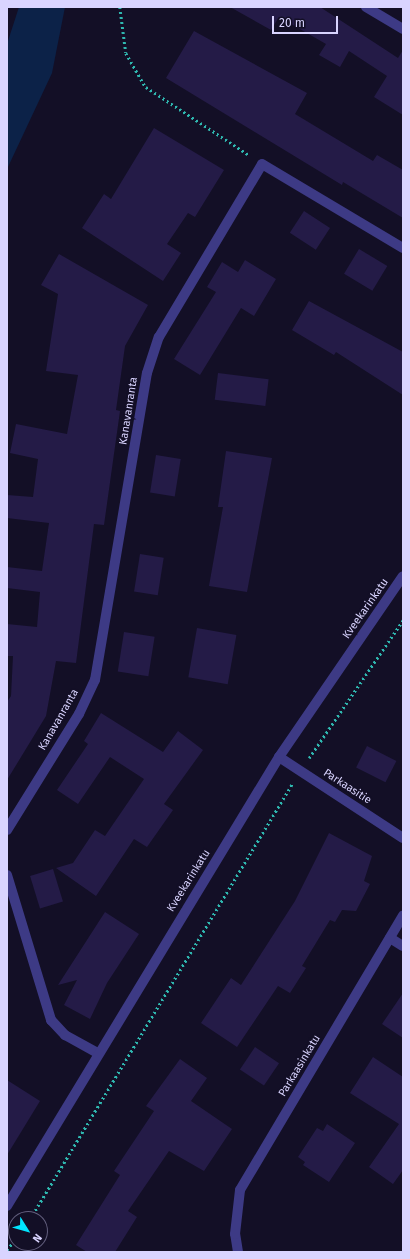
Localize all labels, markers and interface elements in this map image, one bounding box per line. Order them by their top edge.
scale bar [274,8,340,34]
text: 20 m [279,16,305,30]
street label: Kanavanranta [117,376,141,446]
street label: Kveekarinkatu [340,576,392,642]
street label: Kanavanranta [36,687,82,753]
street label: Parkaasitie [321,767,373,807]
street label: Kveekarinkatu [165,847,213,915]
street label: Parkaasinkatu [276,1033,324,1099]
north arrow [8,1211,48,1251]
text: N [30,1231,45,1245]

